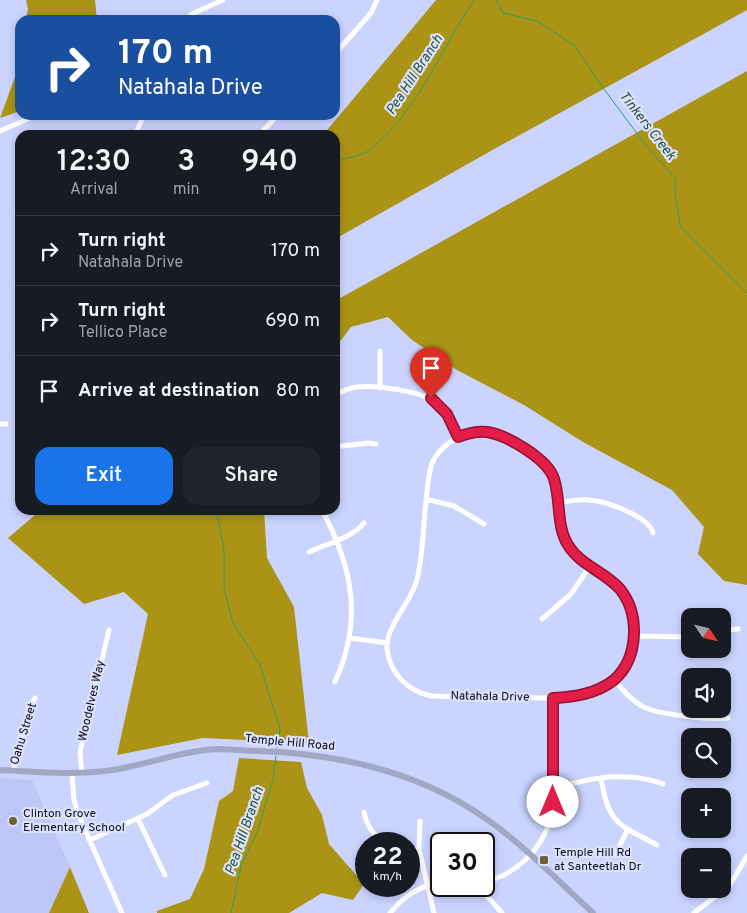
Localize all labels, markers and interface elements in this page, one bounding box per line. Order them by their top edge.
text: 170 m [118,32,213,76]
water label: Pea Hill Branch [383,32,447,118]
icon: right [35,35,100,100]
text: Natahala Drive [118,75,263,102]
water label: Tinkers Creek [615,88,680,165]
text: 12:30 [57,144,131,181]
text: 3 [177,144,195,181]
text: 940 [241,144,298,181]
text: Arrival [70,180,118,200]
text: min [173,180,200,200]
text: m [263,180,277,200]
text: Turn right [78,229,166,253]
icon: right [35,237,63,265]
text: 170 m [271,239,320,263]
text: Natahala Drive [78,253,183,273]
text: Turn right [78,299,166,323]
icon: right [35,307,63,335]
text: 690 m [265,309,320,333]
text: Tellico Place [78,323,167,343]
pin [410,347,452,398]
icon: arrive [417,354,445,382]
icon: arrive [35,377,63,405]
text: Arrive at destination [78,379,259,403]
text: 80 m [276,379,320,403]
button: Exit [35,447,173,505]
button: Share [183,447,320,505]
north arrow [681,608,731,658]
map controls [681,608,731,898]
street label: Woodelves Way [75,659,109,743]
button: sound [681,668,731,718]
street label: Natahala Drive [450,688,530,706]
street label: Oahu Street [7,701,41,767]
button: search [681,728,731,778]
street label: Temple Hill Road [244,731,336,755]
position arrow [526,775,578,827]
water label: Pea Hill Branch [222,784,268,877]
button: + [681,788,731,838]
place label: Clinton Grove Elementary School [23,806,125,836]
marker: Clinton Grove Elementary School [7,815,19,827]
speed limit sign: 30 [430,832,495,897]
text: 22 [372,842,403,874]
place label: Temple Hill Rd at Santeetlah Dr [554,845,642,875]
button: − [681,848,731,898]
marker: Temple Hill Rd at Santeetlah Dr [538,854,550,866]
text: km/h [373,869,402,885]

